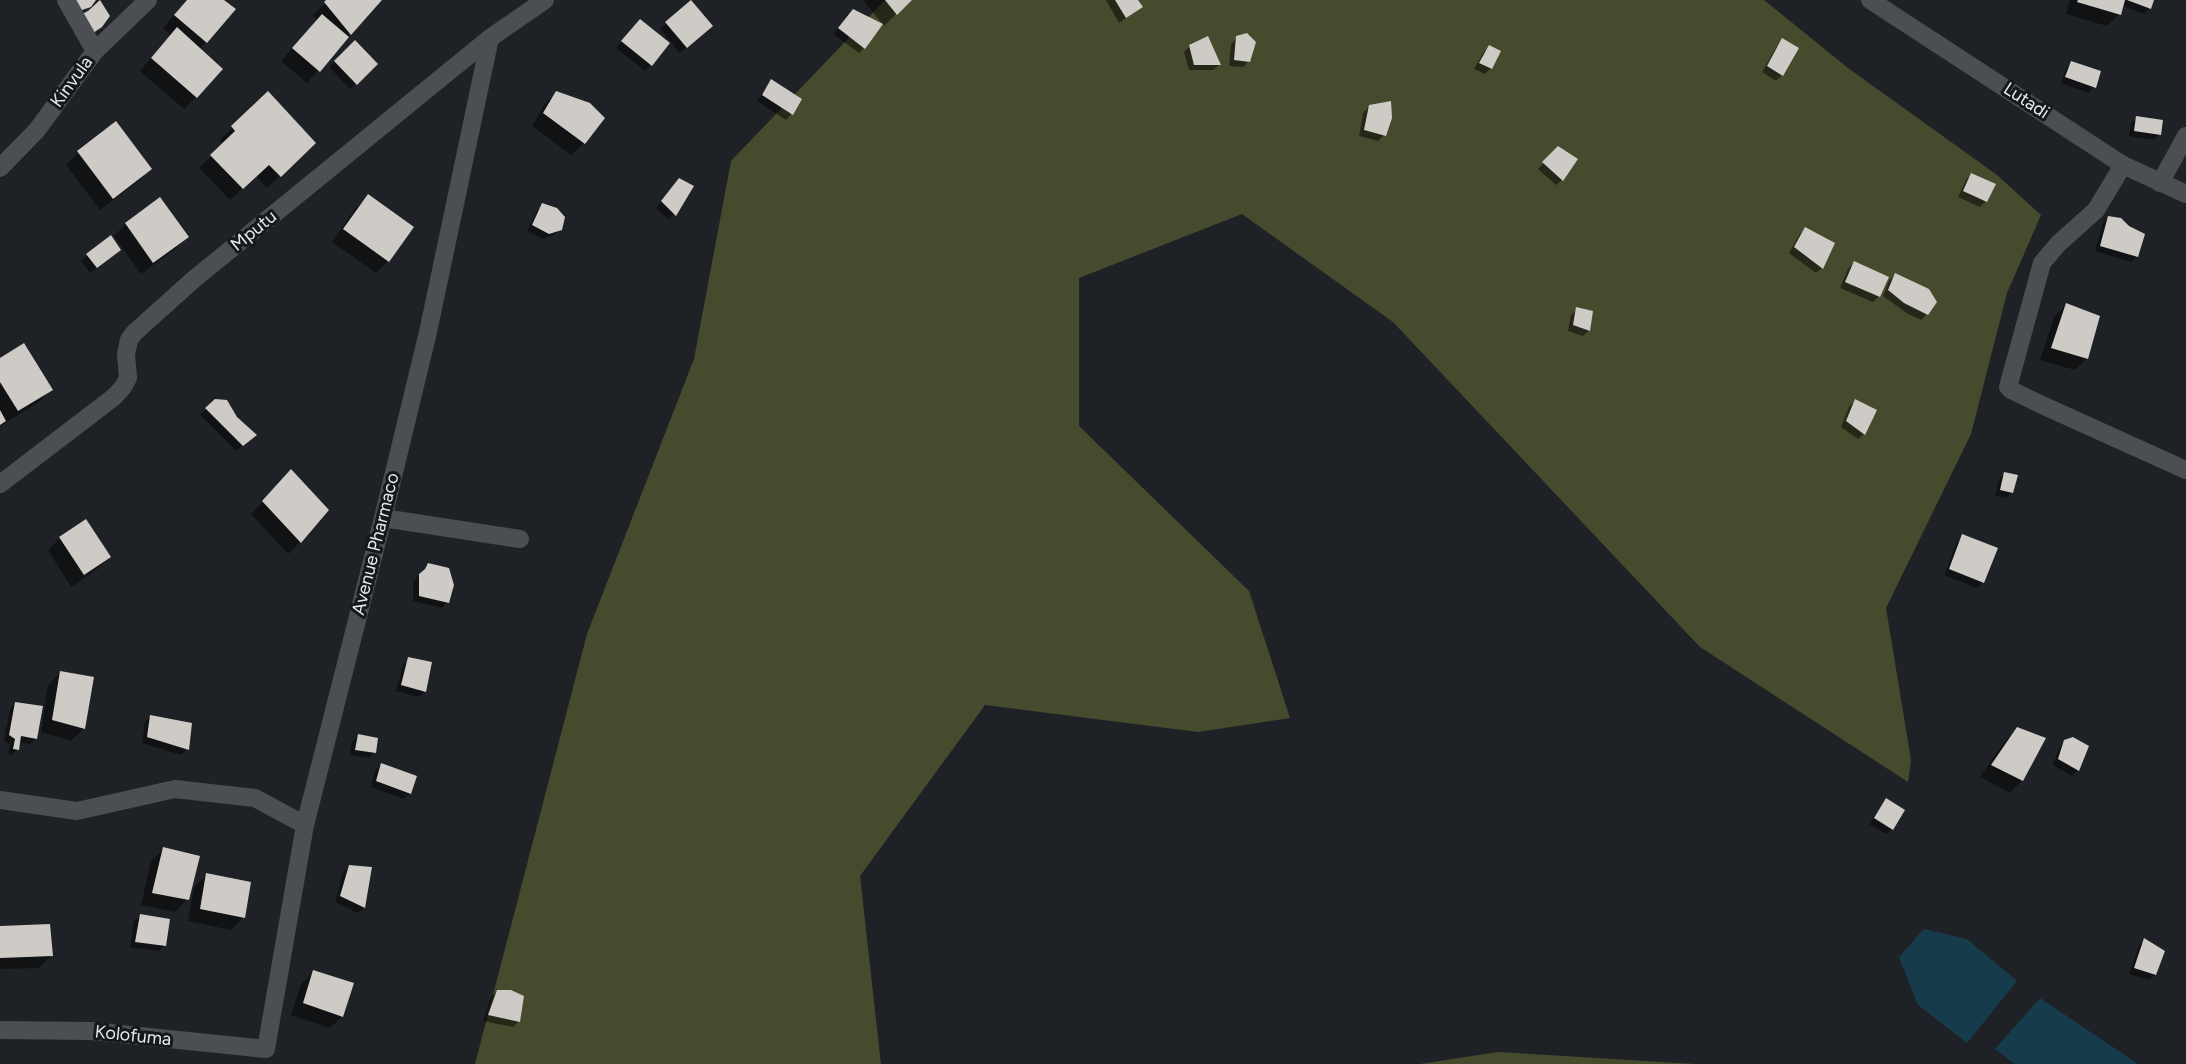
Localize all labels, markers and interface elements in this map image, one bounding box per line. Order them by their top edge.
street label: Kinvula [46,52,98,112]
street label: Lutadi [1999,78,2053,124]
street label: Mputu [227,206,281,256]
street label: Avenue Pharmaco [348,471,404,617]
street label: Kolofuma [94,1021,172,1051]

